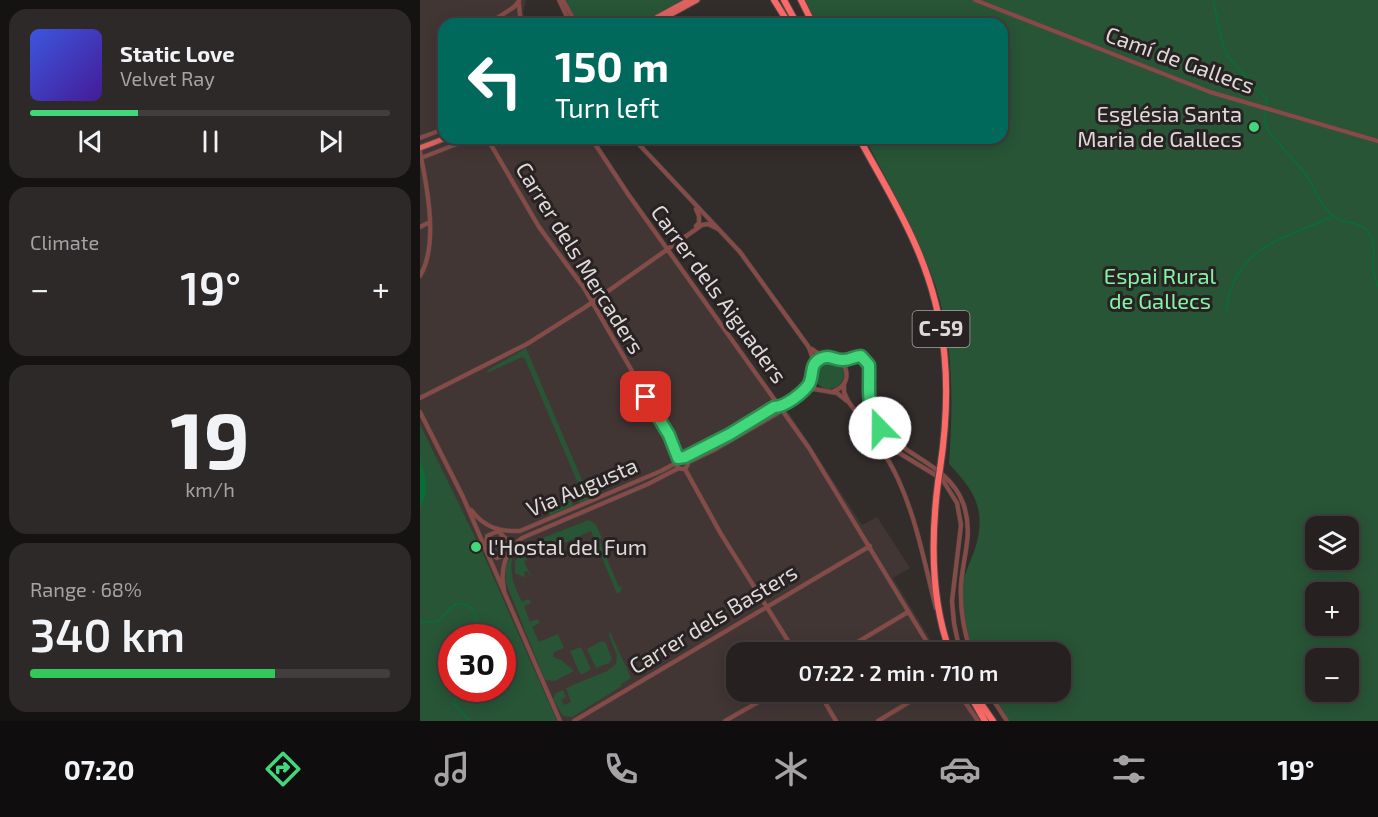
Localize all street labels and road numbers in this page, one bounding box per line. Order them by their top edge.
street label: Camí de Gallecs [1102,20,1258,98]
street label: Carrer dels Mercaders [511,157,650,358]
street label: Carrer dels Aiguaders [646,199,793,388]
road number: C-59 [912,311,970,347]
street label: Via Augusta [522,451,641,521]
street label: Carrer dels Basters [624,558,801,679]

